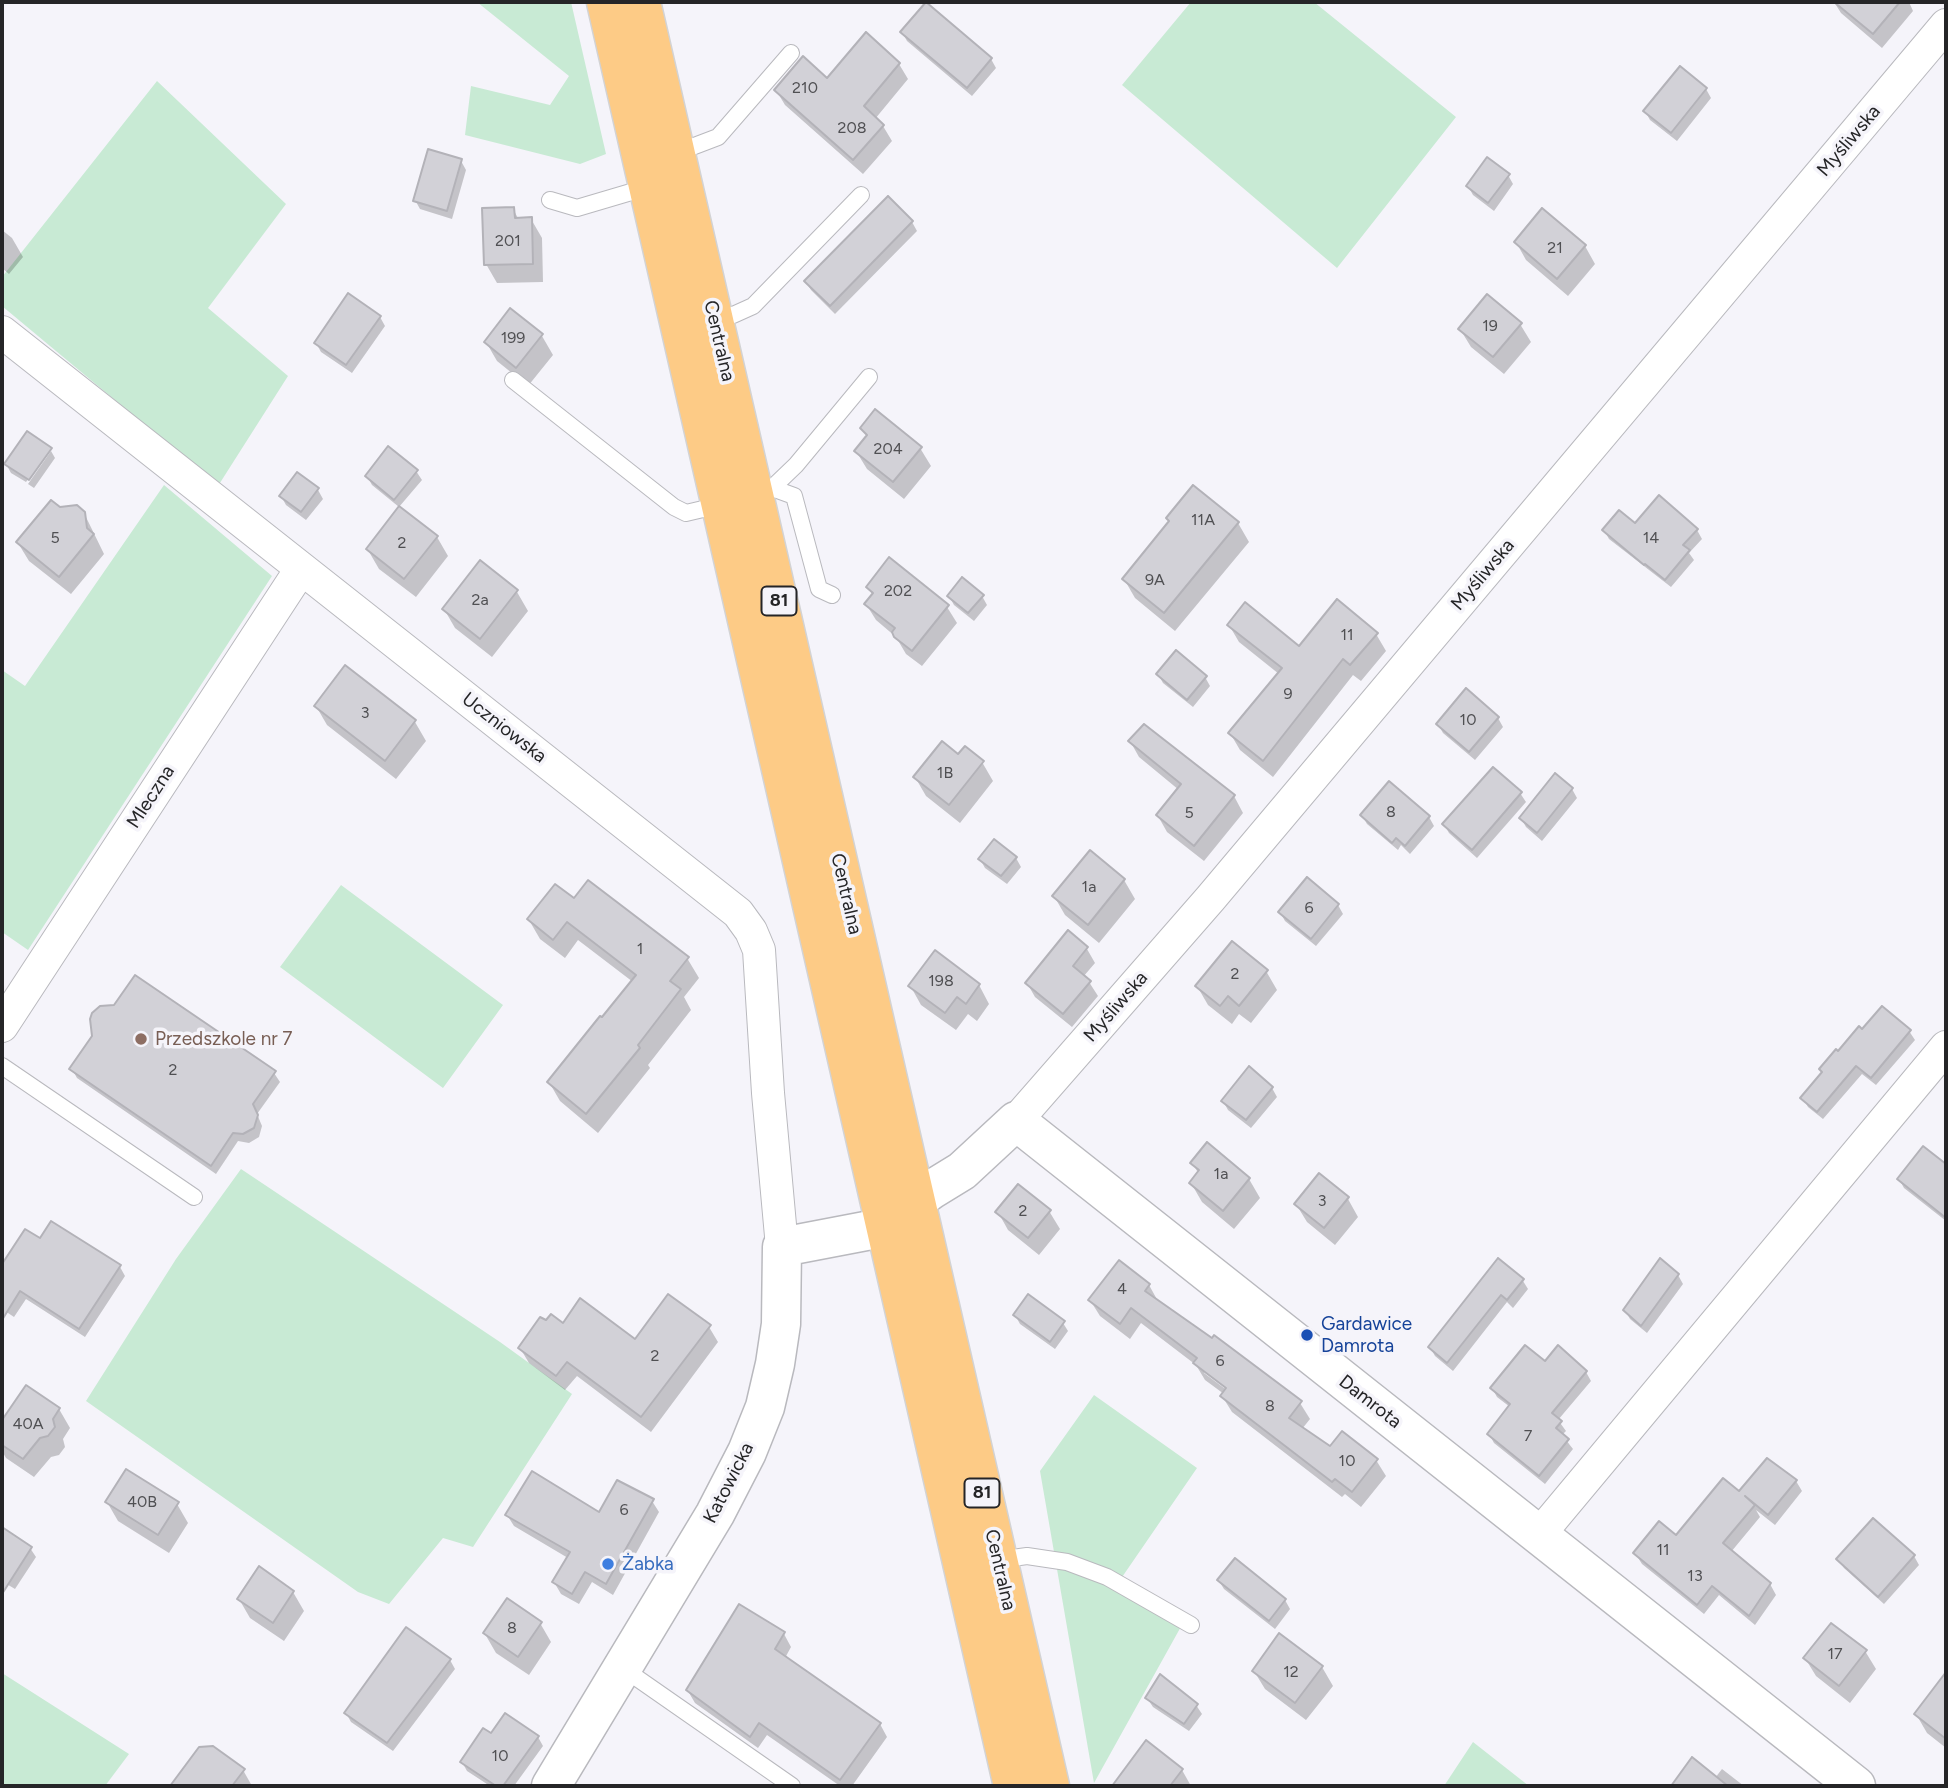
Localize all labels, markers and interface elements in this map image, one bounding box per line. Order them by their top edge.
house number: 210 [792,78,818,98]
street label: Myśliwska [1813,101,1885,181]
house number: 208 [837,118,867,138]
house number: 201 [495,231,521,251]
house number: 21 [1547,238,1563,258]
street label: Centralna [699,298,739,384]
house number: 19 [1482,316,1498,336]
house number: 199 [501,328,525,348]
house number: 204 [873,439,903,459]
house number: 11A [1191,510,1215,530]
house number: 5 [50,528,60,548]
house number: 14 [1643,528,1659,548]
house number: 2 [398,533,406,553]
street label: Myśliwska [1447,535,1519,615]
house number: 9A [1145,570,1165,590]
house number: 202 [884,581,912,601]
road number: 81 [762,586,796,616]
house number: 2a [471,590,489,610]
house number: 11 [1340,625,1354,645]
house number: 9 [1283,684,1293,704]
street label: Uczniowska [457,688,551,768]
house number: 3 [361,703,369,723]
house number: 10 [1460,710,1476,730]
street label: Mleczna [122,761,180,833]
house number: 1B [937,763,953,783]
house number: 8 [1386,802,1396,822]
house number: 5 [1184,803,1194,823]
street label: Centralna [826,851,866,937]
house number: 1a [1082,877,1096,897]
house number: 6 [1304,898,1314,918]
house number: 1 [637,939,643,959]
house number: 2 [1231,964,1239,984]
street label: Myśliwska [1079,967,1153,1047]
house number: 198 [928,971,954,991]
place label: Przedszkole nr 7 [155,1028,293,1050]
marker: Przedszkole nr 7 [133,1031,149,1047]
house number: 2 [169,1060,177,1080]
house number: 1a [1214,1164,1228,1184]
house number: 3 [1318,1191,1326,1211]
house number: 2 [1019,1201,1027,1221]
house number: 4 [1117,1279,1127,1299]
place label: Gardawice Damrota [1321,1313,1412,1357]
marker: Gardawice Damrota [1299,1327,1315,1343]
house number: 2 [651,1346,659,1366]
house number: 6 [1215,1351,1225,1371]
street label: Damrota [1334,1370,1406,1434]
house number: 8 [1265,1396,1275,1416]
house number: 40A [12,1414,44,1434]
house number: 7 [1524,1426,1532,1446]
street label: Katowicka [699,1439,759,1527]
house number: 10 [1339,1451,1355,1471]
road number: 81 [964,1478,1000,1508]
house number: 40B [127,1492,157,1512]
house number: 6 [619,1500,629,1520]
street label: Centralna [980,1527,1020,1613]
house number: 11 [1656,1540,1670,1560]
place label: Żabka [622,1553,674,1575]
marker: Żabka [600,1556,616,1572]
house number: 13 [1687,1566,1703,1586]
house number: 8 [507,1618,517,1638]
house number: 17 [1827,1644,1843,1664]
house number: 12 [1283,1662,1299,1682]
house number: 10 [492,1746,508,1766]

